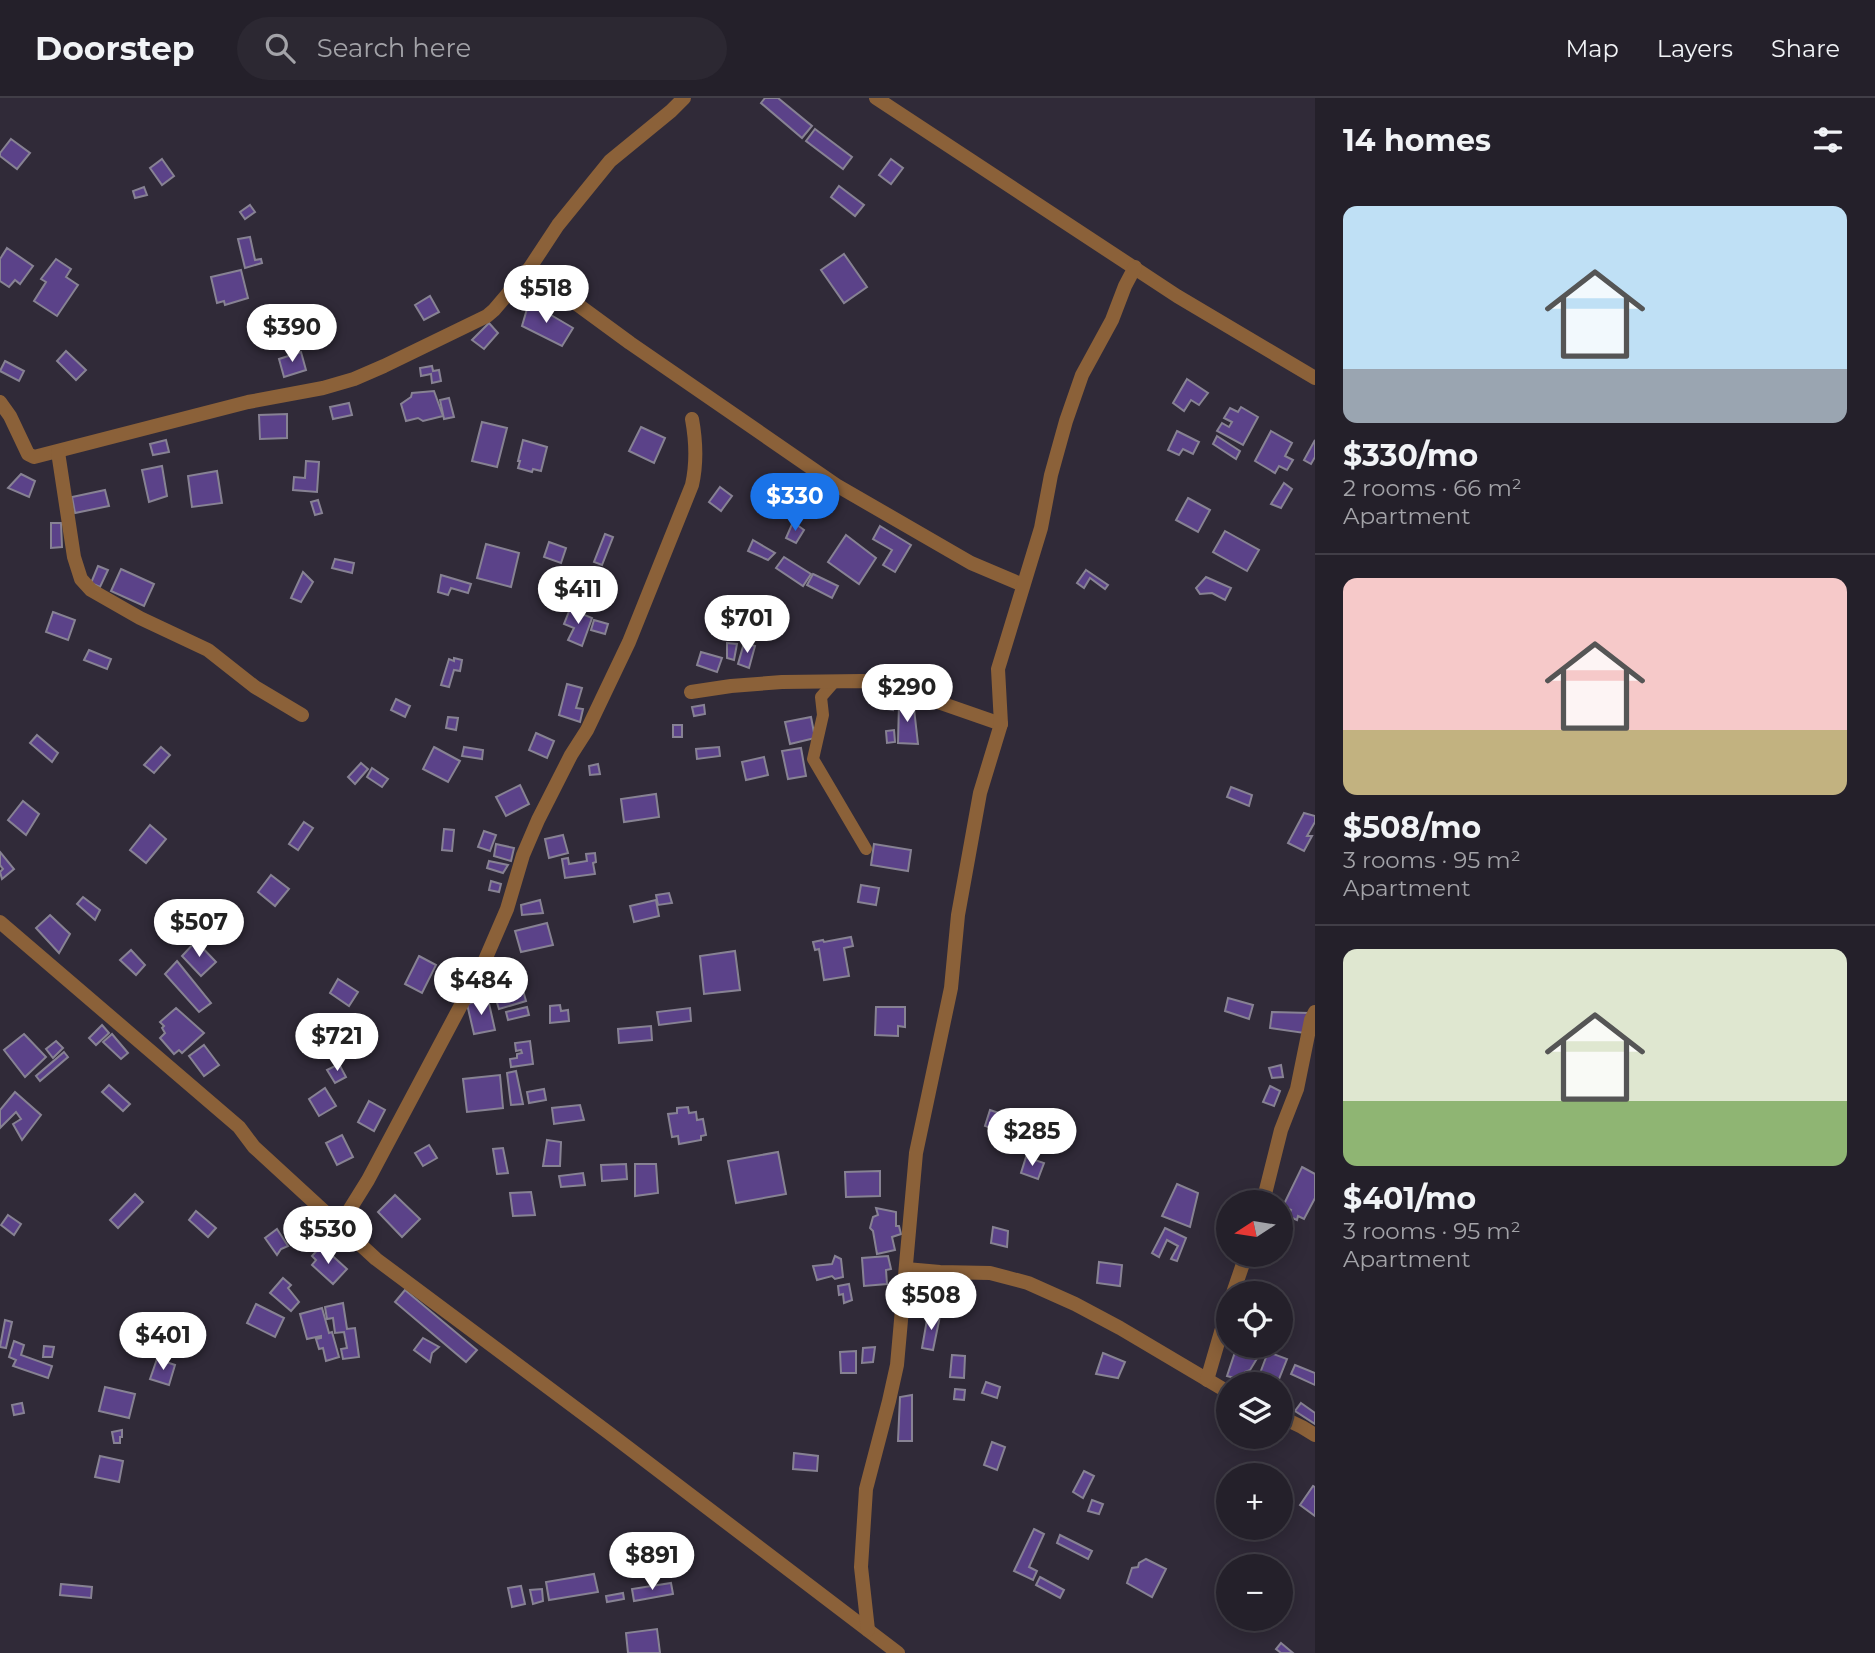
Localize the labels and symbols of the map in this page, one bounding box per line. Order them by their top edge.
pin: $518 [505,266,587,325]
pin: $390 [251,304,333,364]
pin: $330 [754,474,836,533]
pin: $411 [537,566,619,626]
pin: $701 [706,596,788,655]
pin: $290 [866,664,948,724]
pin: $507 [158,900,240,959]
pin: $484 [440,958,522,1017]
pin: $721 [296,1014,378,1073]
pin: $285 [991,1108,1073,1168]
north arrow [1216,1190,1293,1267]
pin: $530 [287,1206,369,1266]
pin: $508 [890,1272,972,1332]
pin: $401 [122,1312,204,1372]
pin: $891 [611,1532,693,1592]

